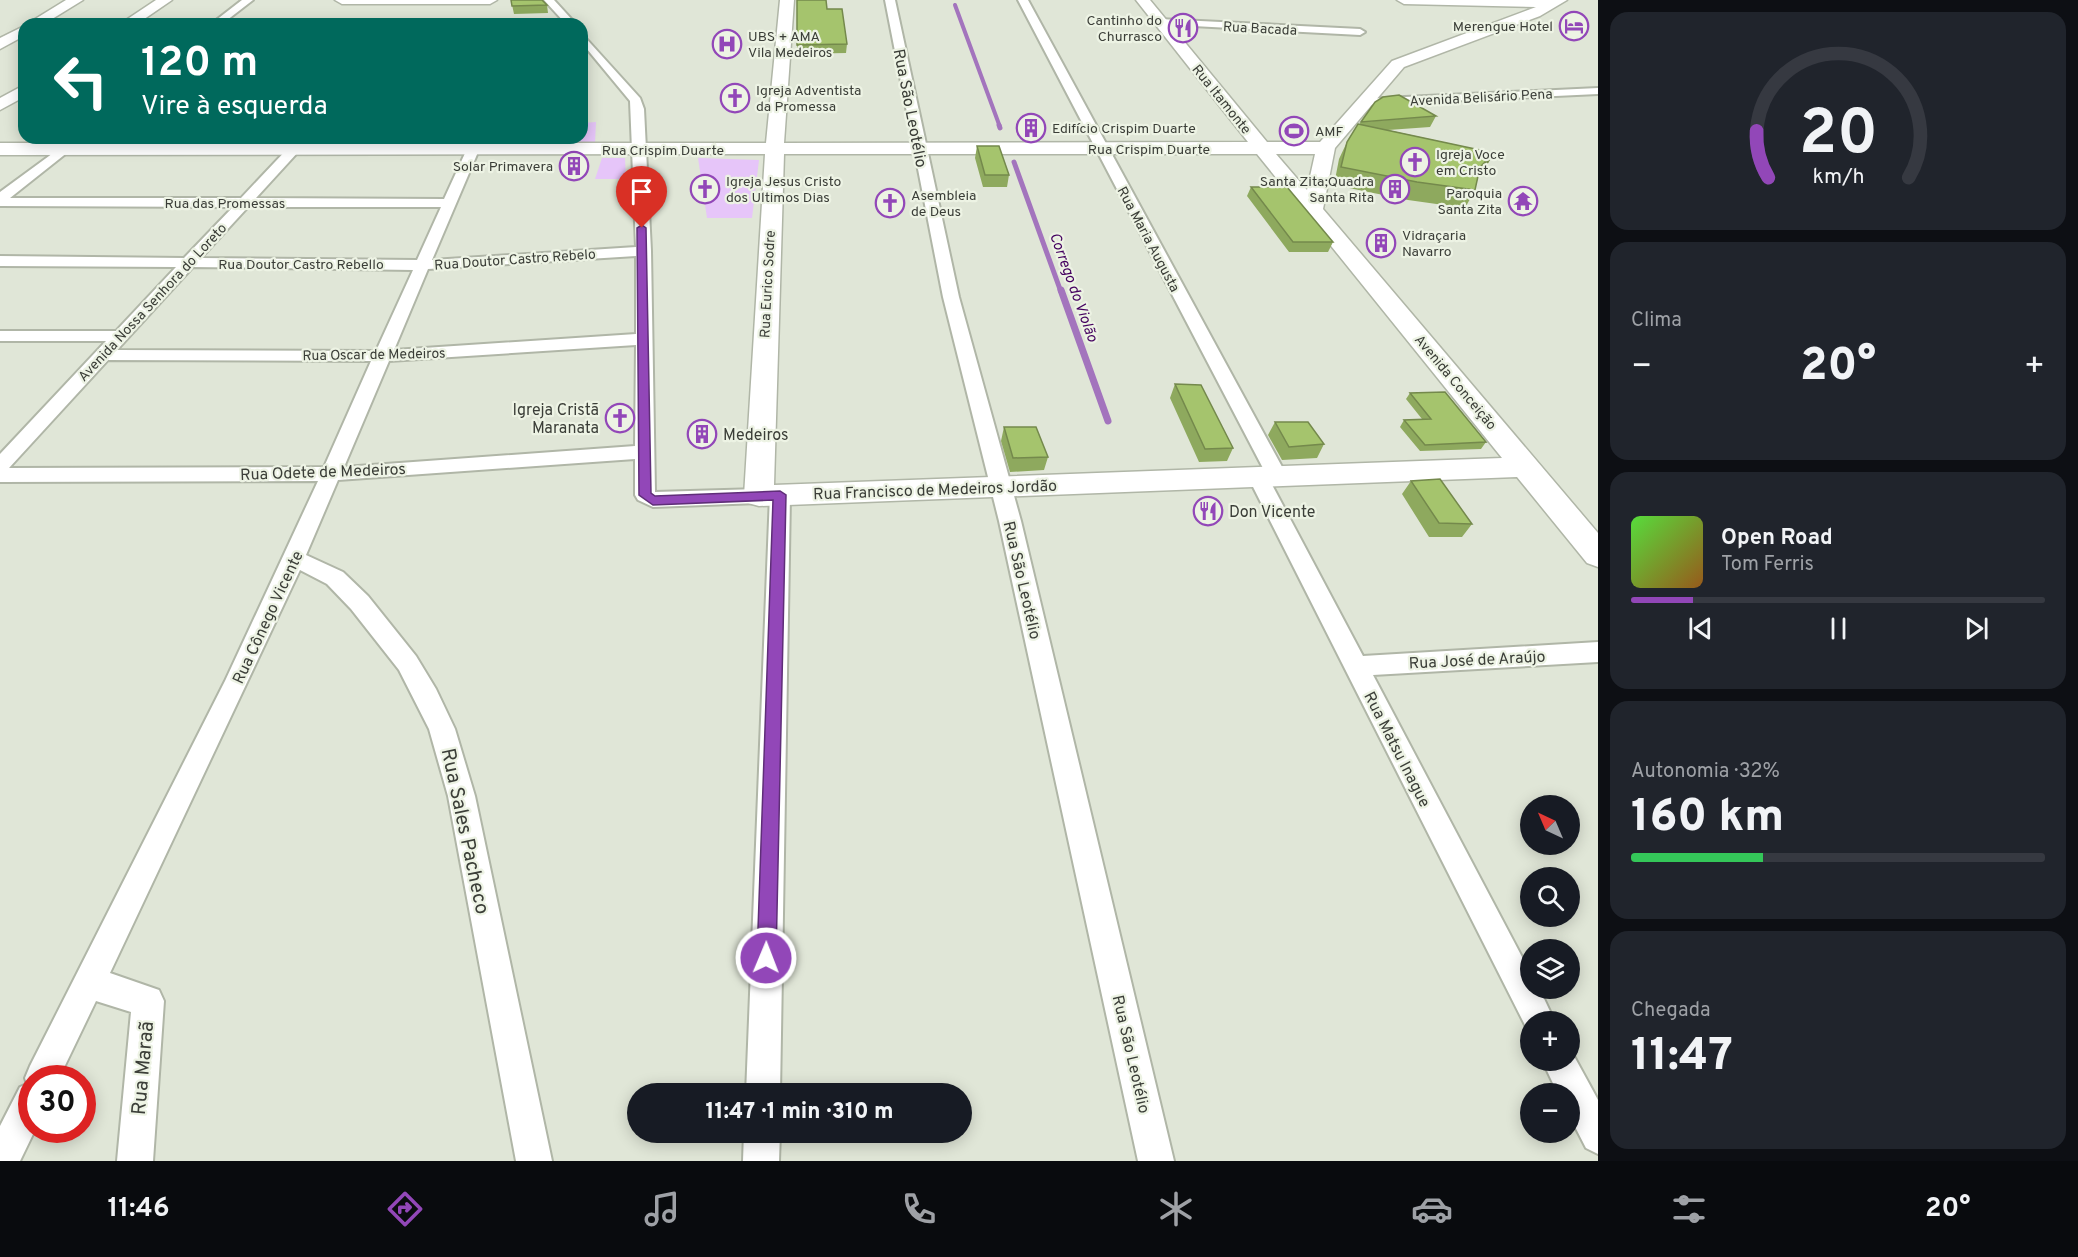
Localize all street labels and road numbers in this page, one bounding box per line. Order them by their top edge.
street label: Rua Bacada [1222,19,1297,40]
street label: Rua São Leotélio [888,47,930,170]
street label: Rua Itamonte [1188,62,1254,138]
street label: Avenida Belisário Pena [1409,86,1553,111]
street label: Rua Crispim Duarte [1088,142,1210,159]
street label: Rua Crispim Duarte [602,143,724,160]
street label: Rua Maria Augusta [1113,184,1183,295]
street label: Rua das Promessas [165,196,285,213]
street label: Avenida Nossa Senhora do Loreto [75,220,231,386]
street label: Rua Eurico Sodre [757,230,780,338]
street label: Rua Doutor Castro Rebelo [434,246,597,275]
street label: Rua Doutor Castro Rebello [218,257,384,274]
street label: Avenida Conceição [1410,332,1500,434]
street label: Rua Oscar de Medeiros [302,346,446,365]
street label: Rua Odete de Medeiros [240,460,406,486]
street label: Rua Francisco de Medeiros Jordão [813,477,1057,505]
street label: Rua São Leotélio [998,519,1044,642]
street label: Rua Cônego Vicente [229,548,308,688]
street label: Rua José de Araújo [1408,647,1546,675]
street label: Rua Matsu Inague [1358,689,1434,811]
street label: Rua Sales Pacheco [434,746,494,917]
street label: Rua São Leotélio [1107,993,1153,1116]
street label: Rua Maraã [127,1020,161,1116]

